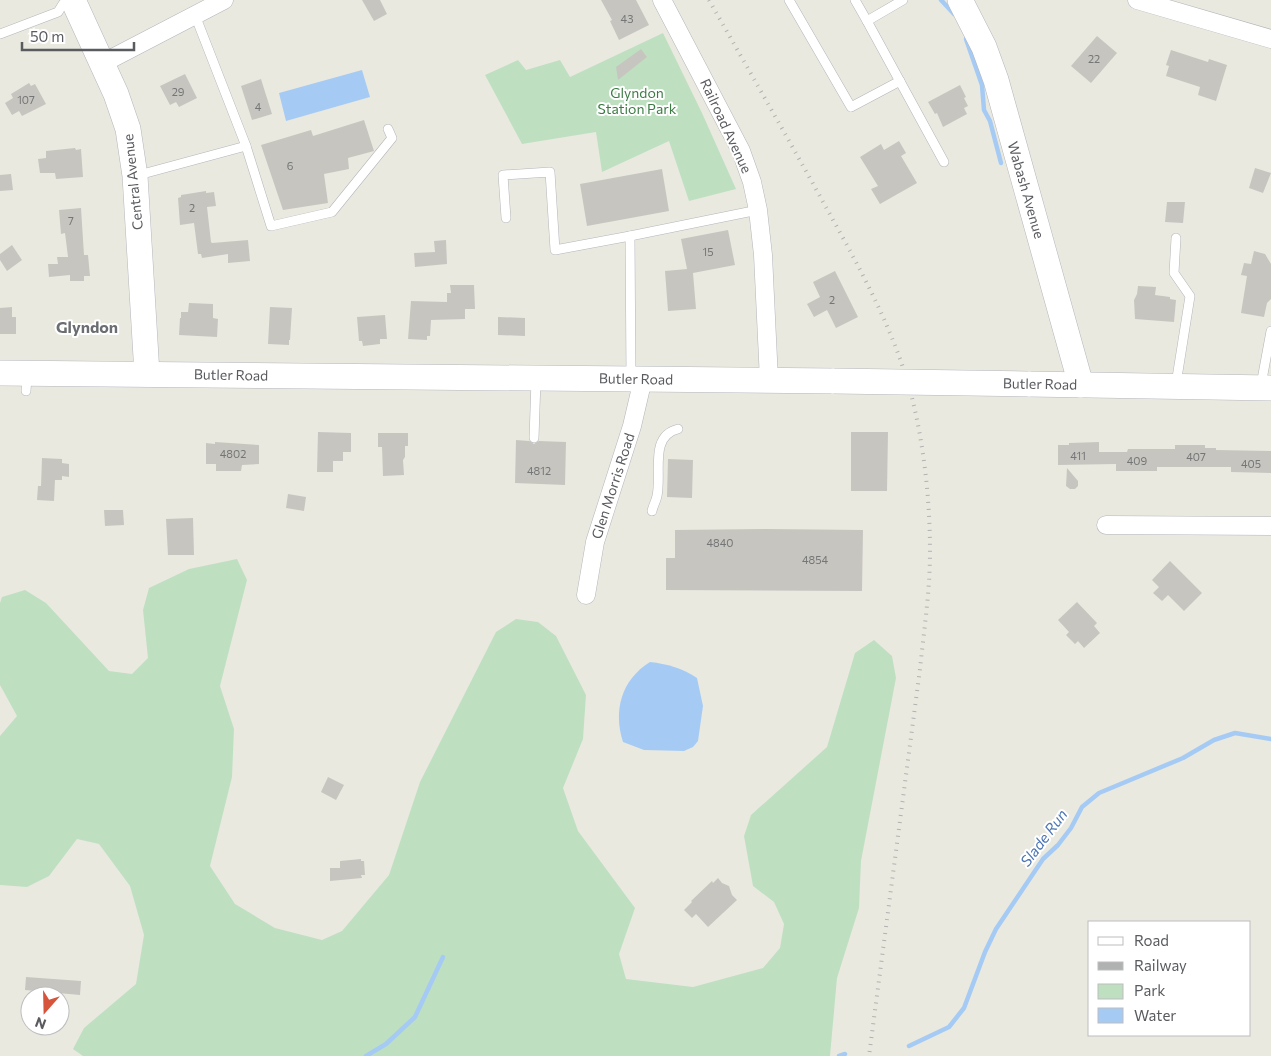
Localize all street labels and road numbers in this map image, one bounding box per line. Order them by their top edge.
street label: Railroad Avenue [697,76,756,176]
street label: Central Avenue [119,133,146,231]
street label: Wabash Avenue [1004,139,1048,240]
street label: Butler Road [194,365,268,384]
street label: Butler Road [599,369,673,388]
street label: Butler Road [1003,374,1077,393]
street label: Glen Morris Road [587,431,638,541]

